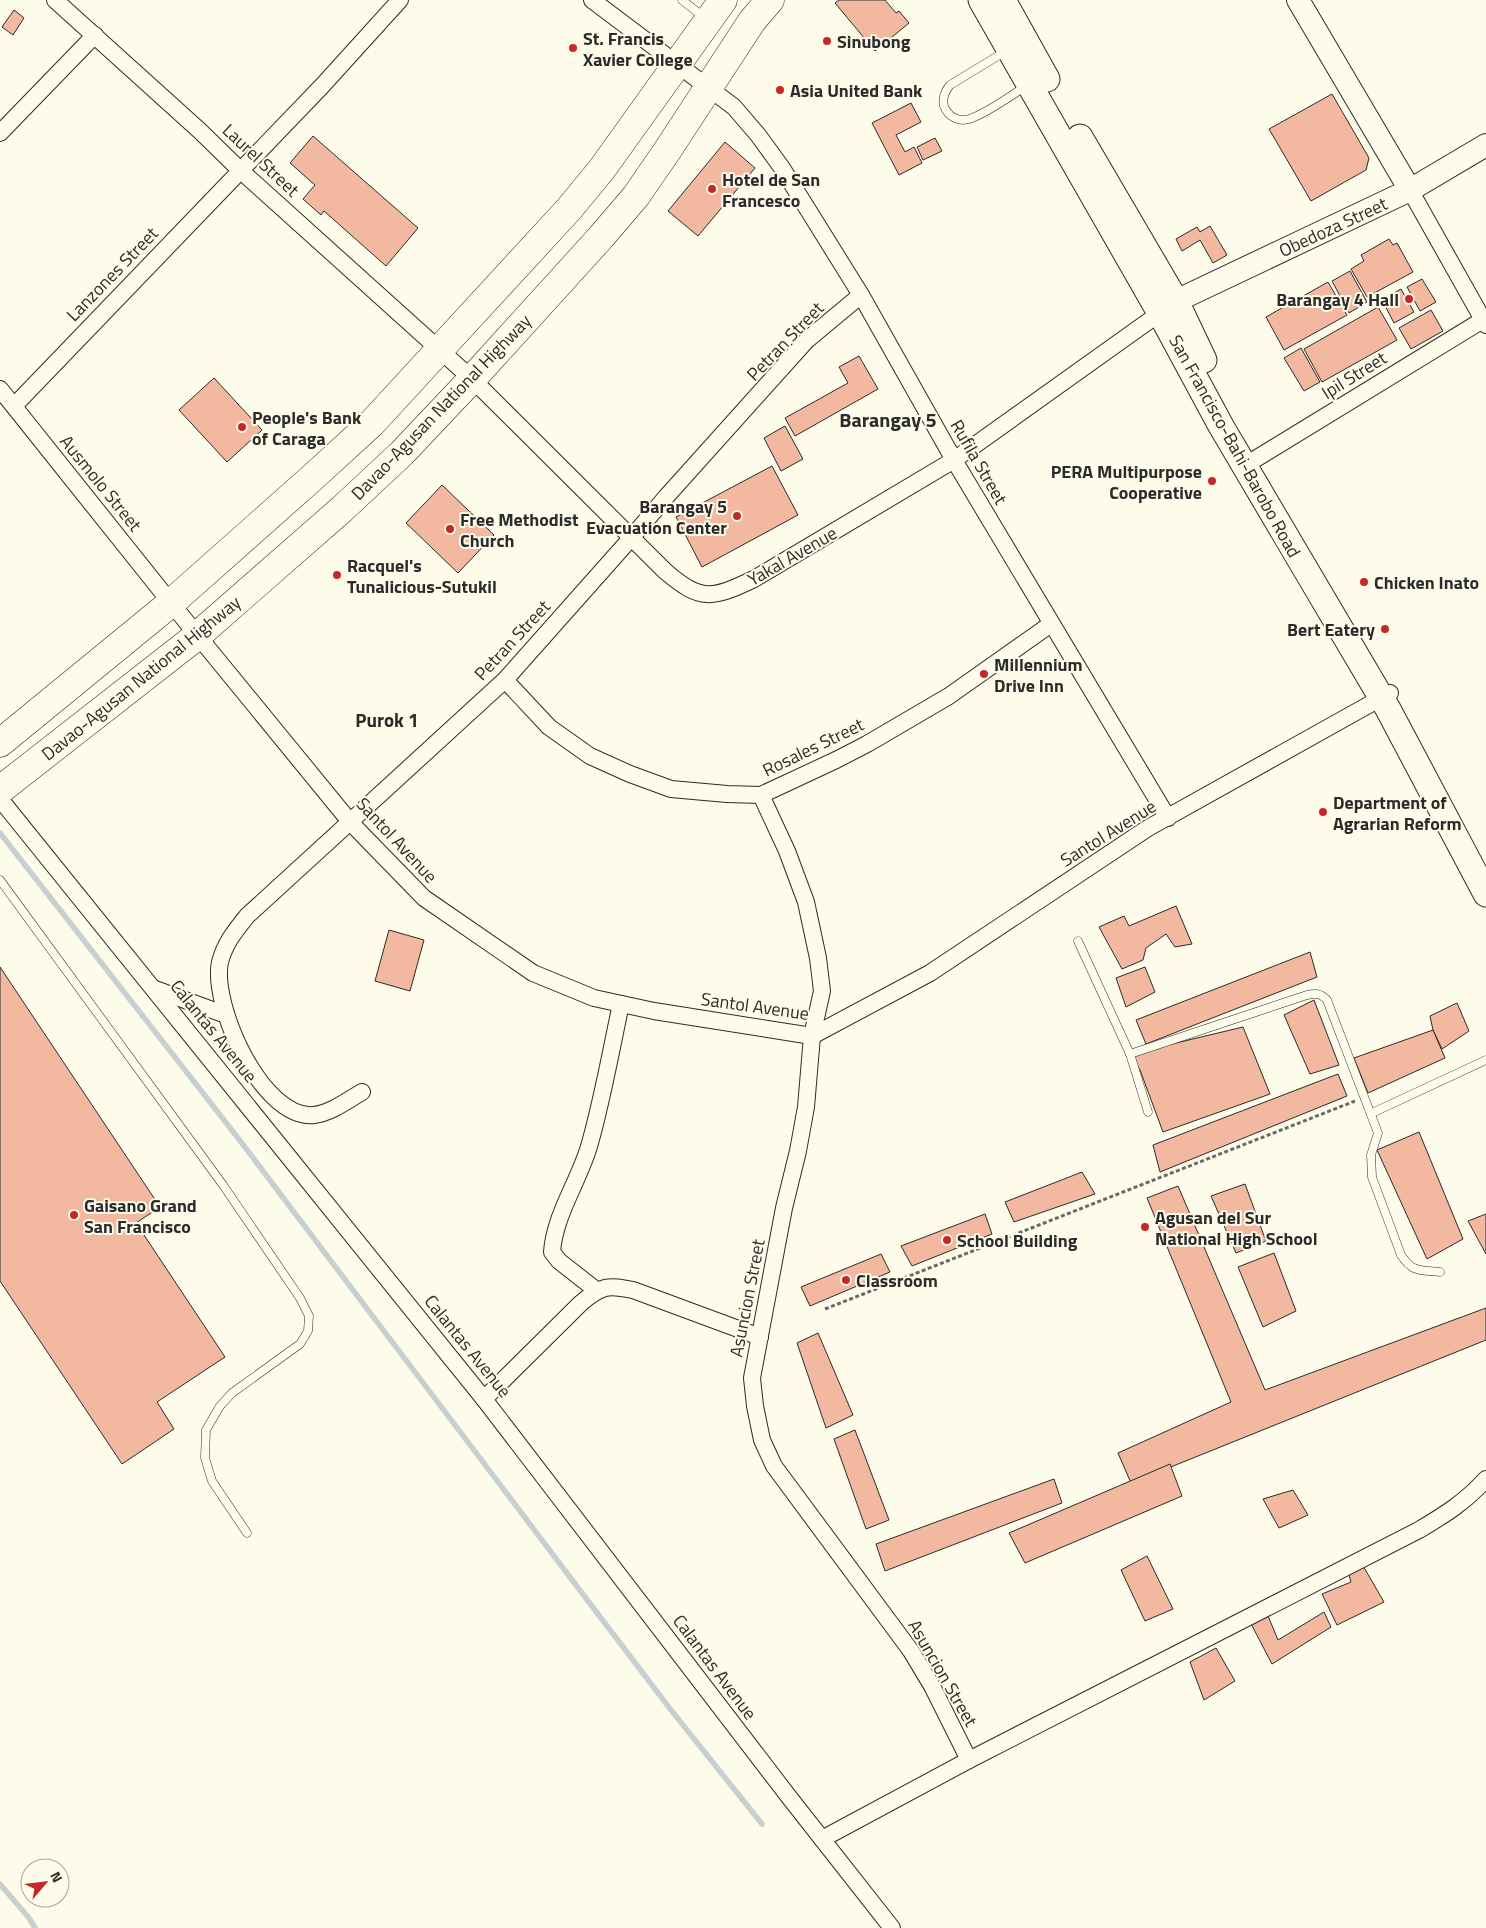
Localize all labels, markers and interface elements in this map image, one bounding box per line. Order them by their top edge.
place label: St. Francis Xavier College [583,25,693,73]
place label: Sinubong [837,28,911,55]
marker: Sinubong [821,35,833,47]
marker: St. Francis Xavier College [567,42,579,54]
place label: Asia United Bank [790,77,923,104]
marker: Asia United Bank [774,84,786,96]
street label: Laurel Street [216,117,306,203]
place label: Hotel de San Francesco [722,166,820,214]
marker: Hotel de San Francesco [706,183,718,195]
street label: Obedoza Street [1274,190,1392,264]
street label: Lanzones Street [60,220,165,327]
place label: Barangay 4 Hall [1276,286,1399,313]
marker: Barangay 4 Hall [1403,293,1415,305]
street label: Petran Street [740,295,830,387]
street label: Davao-Agusan National Highway [345,308,538,506]
street label: San Francisco-Bahi-Barobo Road [1162,330,1308,562]
street label: Ipil Street [1316,344,1392,406]
place label: People's Bank of Caraga [252,404,362,452]
district label: Barangay 5 [839,404,937,435]
street label: Rufila Street [944,415,1015,510]
marker: People's Bank of Caraga [236,421,248,433]
street label: Ausmolo Street [54,429,149,538]
place label: PERA Multipurpose Cooperative [1051,458,1202,506]
marker: PERA Multipurpose Cooperative [1206,475,1218,487]
place label: Barangay 5 Evacuation Center [586,493,727,541]
place label: Free Methodist Church [460,506,579,554]
marker: Barangay 5 Evacuation Center [731,510,743,522]
street label: Yakal Avenue [742,519,842,593]
marker: Free Methodist Church [444,523,456,535]
place label: Racquel's Tunalicious-Sutukil [347,552,497,600]
marker: Racquel's Tunalicious-Sutukil [331,569,343,581]
place label: Chicken Inato [1374,569,1479,596]
marker: Chicken Inato [1358,576,1370,588]
street label: Davao-Agusan National Highway [36,589,247,767]
street label: Petran Street [468,593,557,686]
place label: Bert Eatery [1287,616,1375,643]
marker: Bert Eatery [1379,623,1391,635]
place label: Millennium Drive Inn [994,651,1083,699]
marker: Millennium Drive Inn [978,668,990,680]
district label: Purok 1 [355,705,419,734]
street label: Rosales Street [758,711,869,783]
place label: Department of Agrarian Reform [1333,789,1462,837]
street label: Santol Avenue [350,791,444,889]
street label: Santol Avenue [1055,793,1161,873]
marker: Department of Agrarian Reform [1317,806,1329,818]
street label: Calantas Avenue [164,974,264,1088]
street label: Santol Avenue [699,985,811,1027]
place label: Gaisano Grand San Francisco [84,1192,197,1240]
place label: Agusan del Sur National High School [1155,1204,1318,1252]
marker: Gaisano Grand San Francisco [68,1209,80,1221]
marker: Agusan del Sur National High School [1139,1221,1151,1233]
place label: School Building [957,1227,1078,1254]
marker: School Building [941,1234,953,1246]
street label: Asuncion Street [722,1236,772,1359]
place label: Classroom [856,1267,938,1294]
marker: Classroom [840,1274,852,1286]
street label: Calantas Avenue [418,1289,518,1403]
street label: Calantas Avenue [666,1609,764,1725]
street label: Asuncion Street [901,1614,985,1732]
north arrow [20,1858,70,1908]
text: N [45,1867,68,1886]

